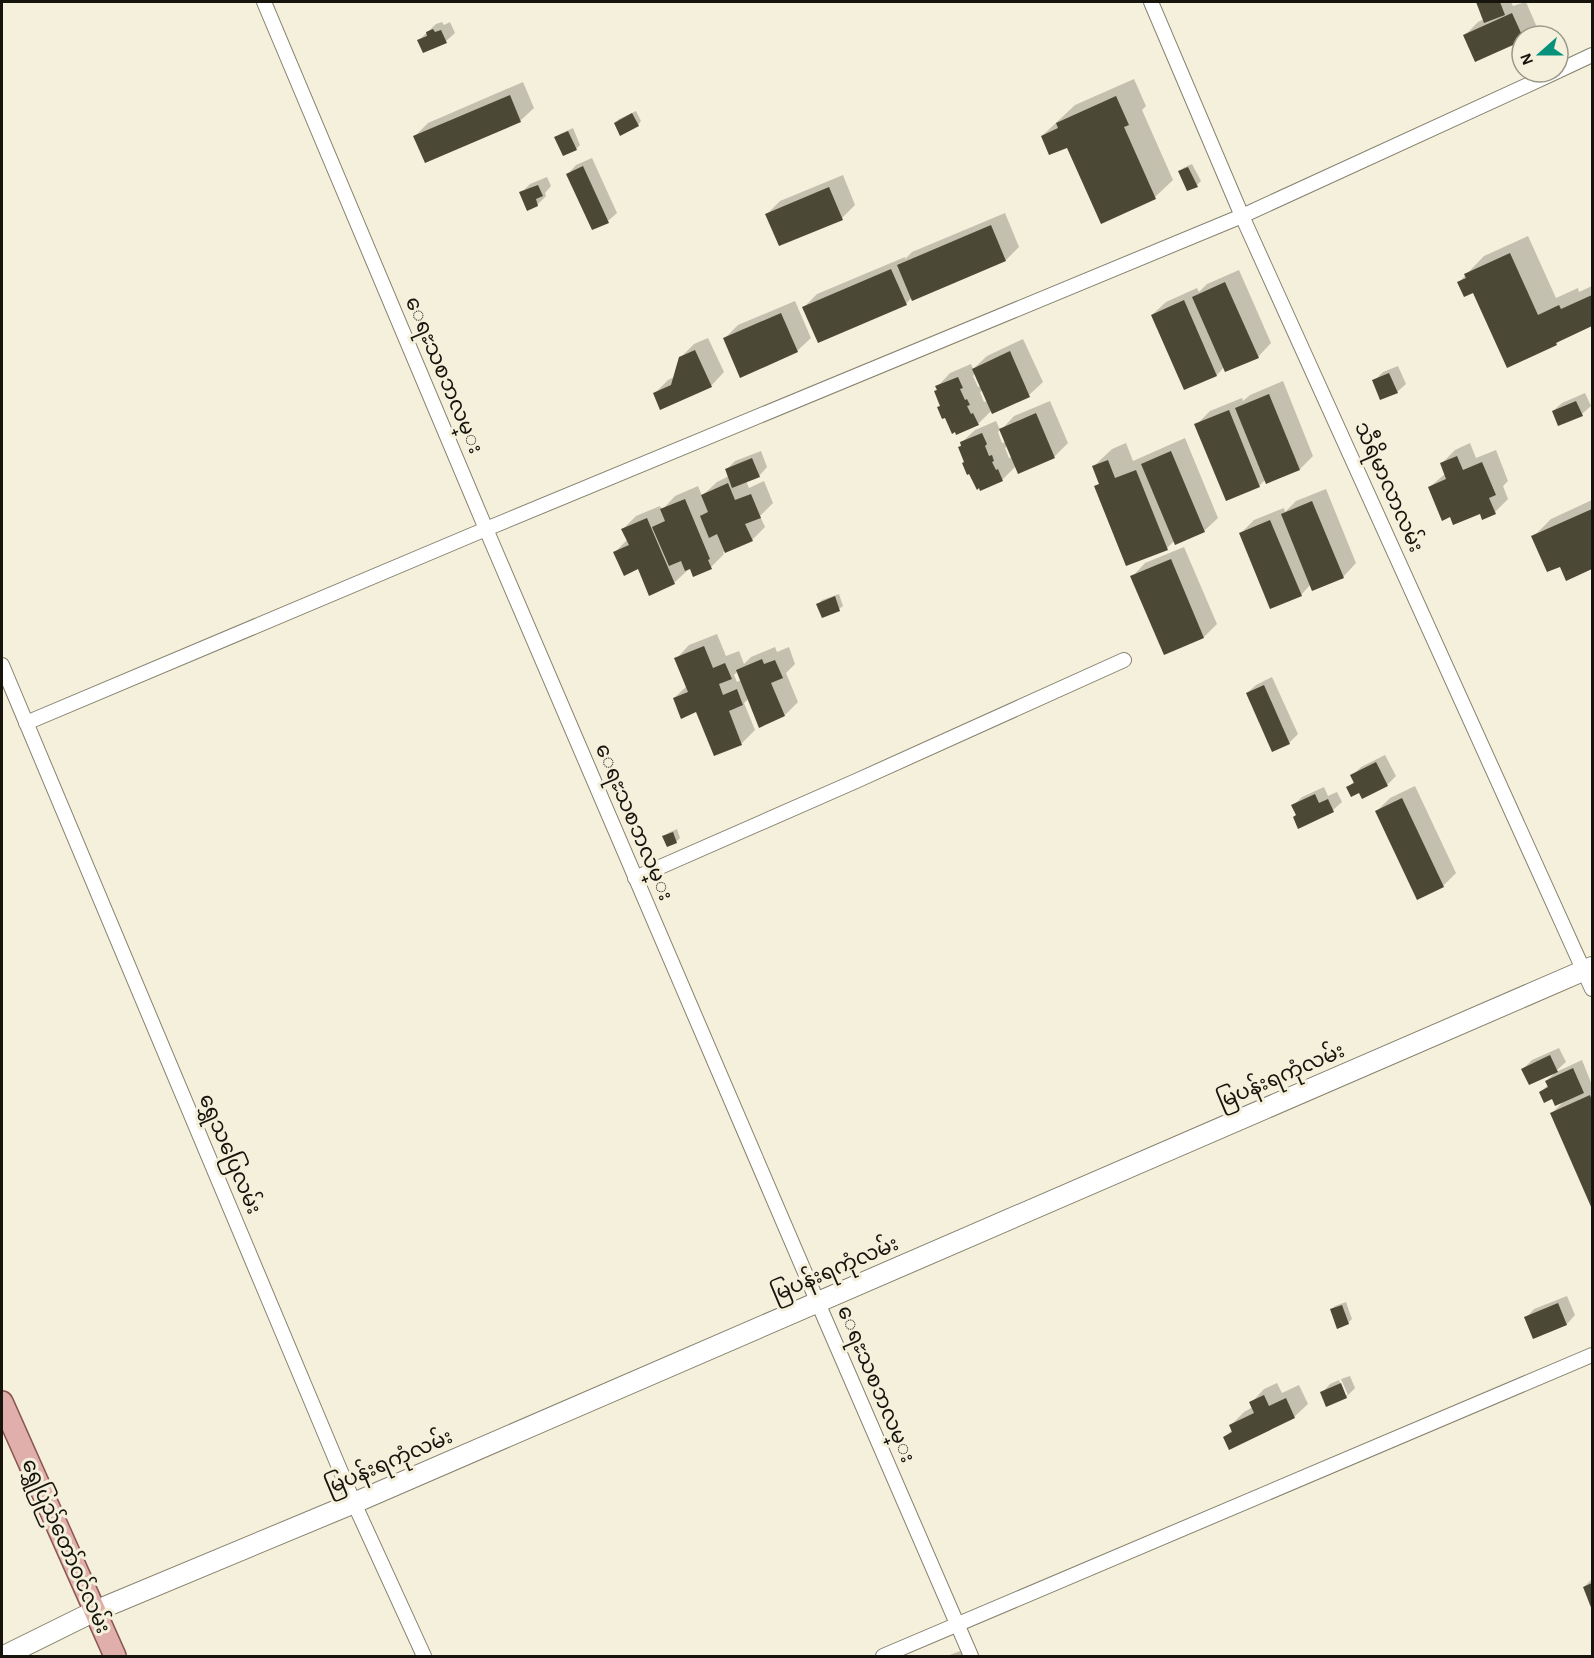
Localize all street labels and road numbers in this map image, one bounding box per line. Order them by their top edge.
street label: ေရႊသစၥာလမ္း [396,294,486,459]
street label: သီရိမာလာလမ်း [1345,416,1433,558]
street label: ေရႊသစၥာလမ္း [586,741,676,906]
street label: မြပန်းရကုံလမ်း [1212,1034,1350,1118]
street label: ရွှေသပြေလမ်း [190,1089,270,1219]
street label: မြပန်းရကုံလမ်း [766,1227,904,1311]
street label: ေရႊသစၥာလမ္း [828,1303,918,1468]
street label: မြပန်းရကုံလမ်း [320,1420,458,1504]
street label: ရွှေပြည်တော်ဝင်လမ်း [13,1453,119,1639]

